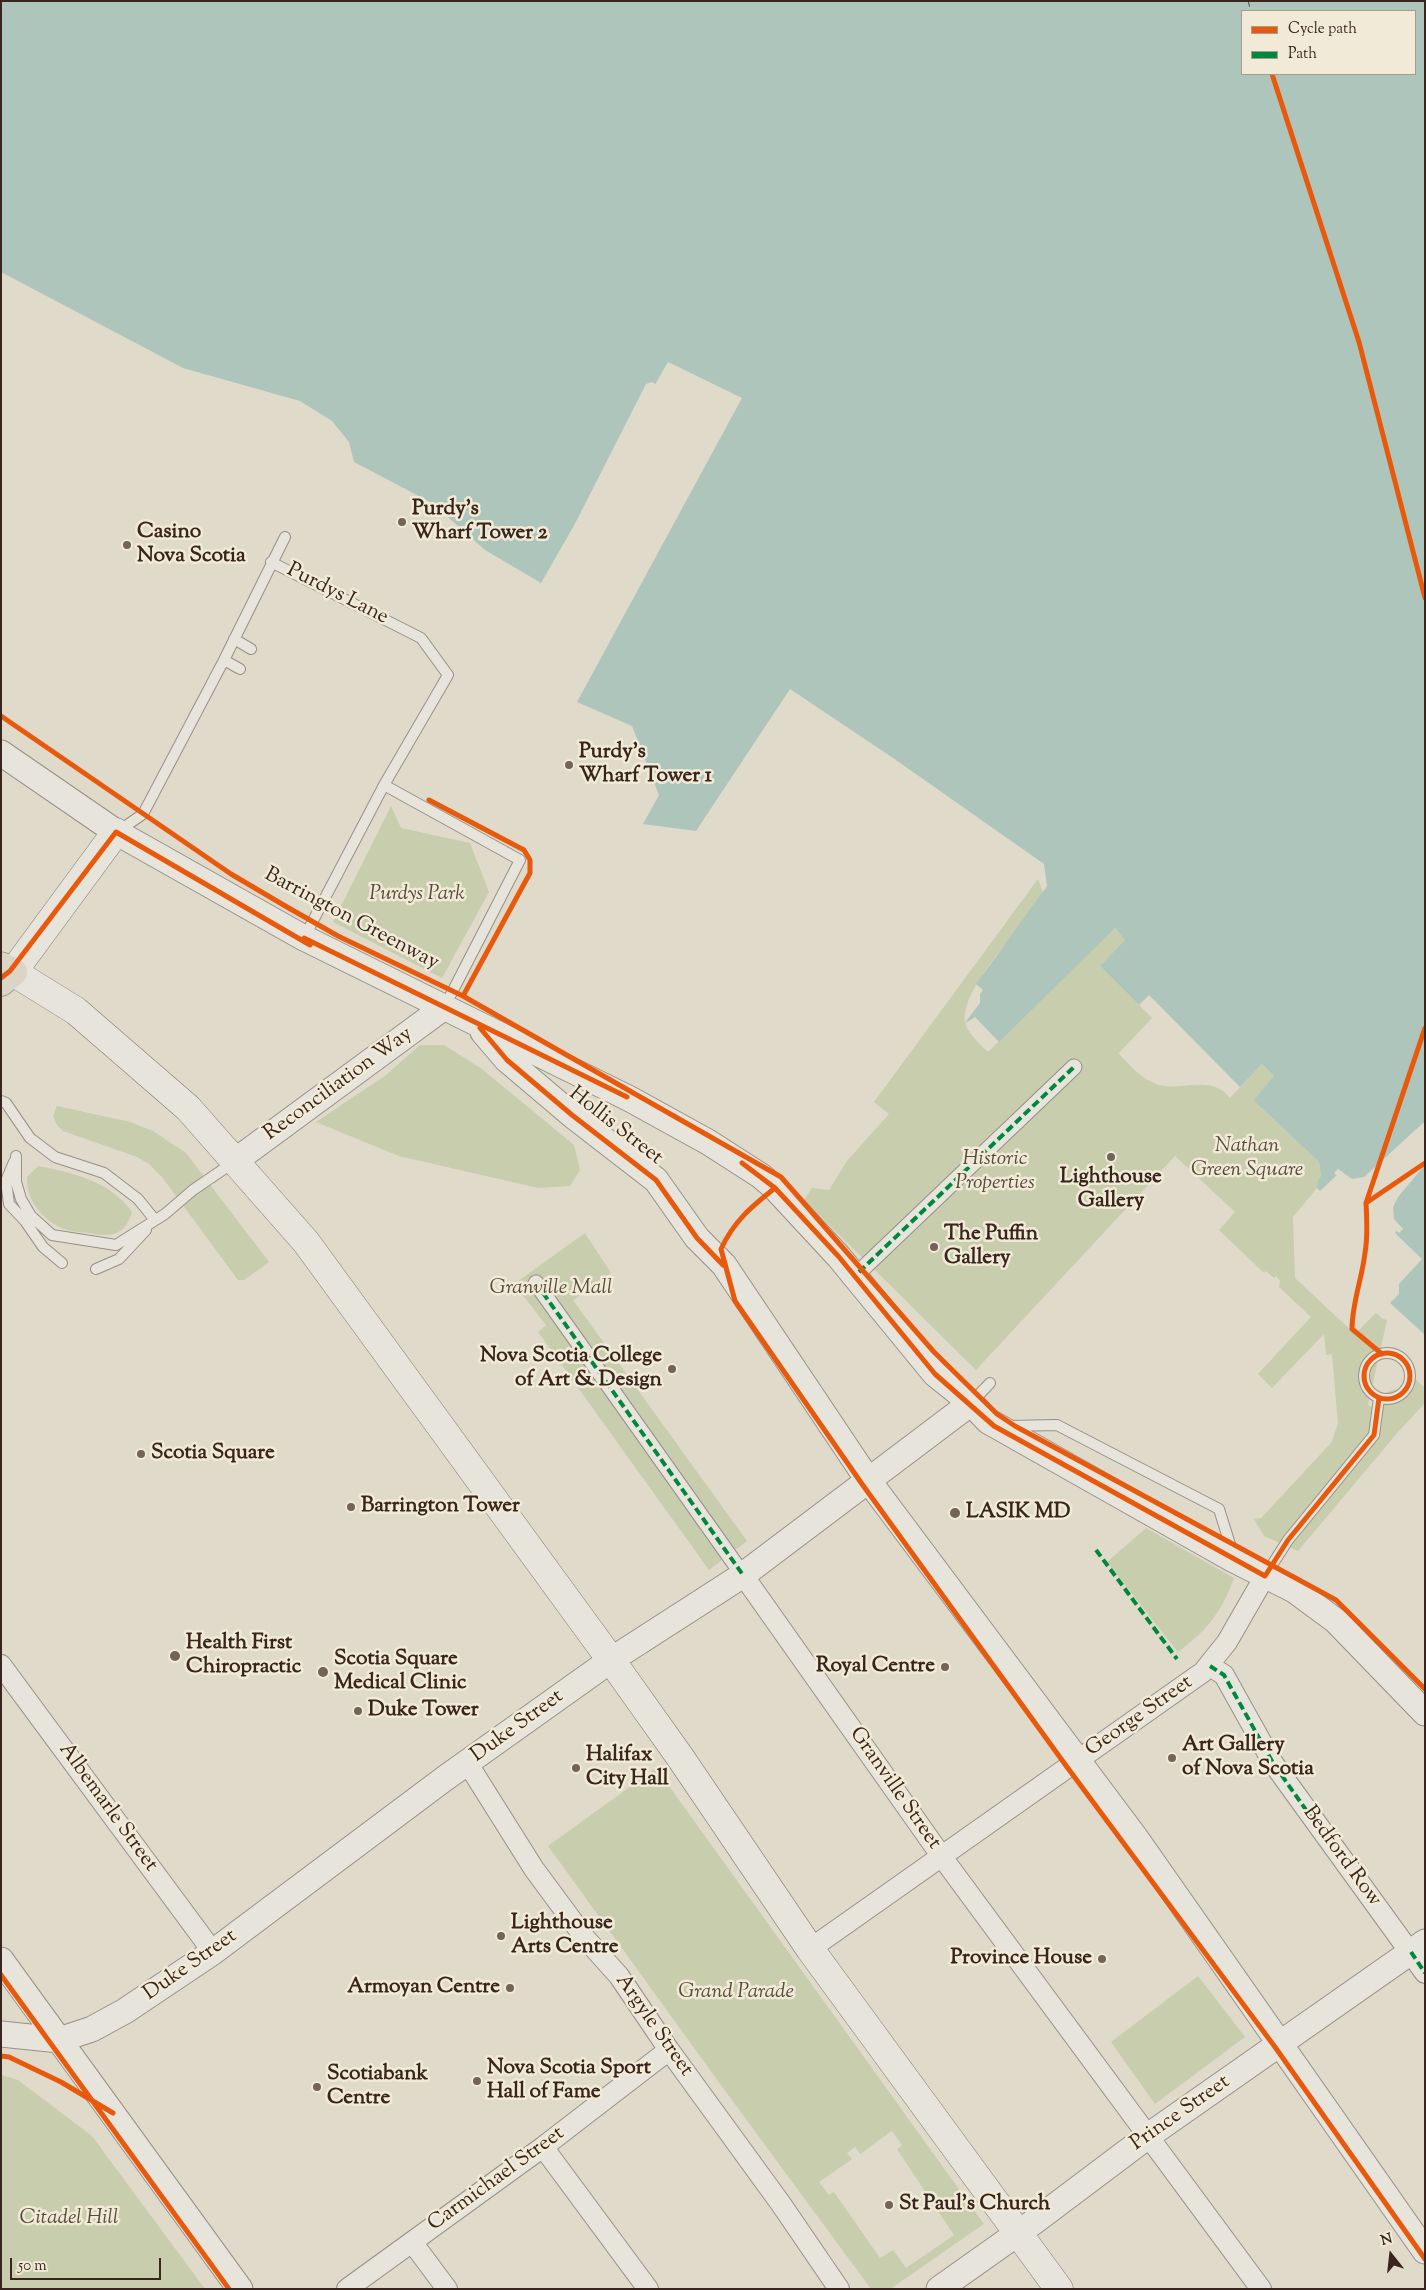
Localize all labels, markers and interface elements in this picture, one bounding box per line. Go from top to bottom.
legend [1241,10,1416,75]
text: Cycle path [1288,19,1357,40]
text: Path [1288,44,1317,65]
place label: Purdy's Wharf Tower 2 [412,497,547,547]
marker: Purdy's Wharf Tower 2 [396,516,408,528]
place label: Casino Nova Scotia [137,520,246,570]
marker: Casino Nova Scotia [121,539,133,551]
street label: Purdys Lane [282,559,392,631]
place label: Purdy's Wharf Tower 1 [579,740,712,790]
marker: Purdy's Wharf Tower 1 [563,759,575,771]
street label: Barrington Greenway [259,863,443,977]
park label: Purdys Park [369,882,465,908]
street label: Reconciliation Way [260,1023,418,1147]
street label: Hollis Street [563,1082,667,1172]
park label: Nathan Green Square [1191,1134,1303,1184]
park label: Historic Properties [955,1147,1035,1197]
marker: Lighthouse Gallery [1105,1151,1117,1163]
place label: Lighthouse Gallery [1060,1165,1162,1215]
place label: The Puffin Gallery [944,1222,1038,1272]
marker: The Puffin Gallery [928,1241,940,1253]
park label: Granville Mall [489,1276,613,1302]
place label: Nova Scotia College of Art & Design [480,1344,662,1394]
marker: Nova Scotia College of Art & Design [666,1363,678,1375]
place label: Scotia Square [151,1441,275,1467]
marker: Scotia Square [135,1448,147,1460]
place label: Barrington Tower [361,1494,520,1520]
place label: LASIK MD [966,1500,1070,1526]
marker: Barrington Tower [345,1501,357,1513]
marker: LASIK MD [948,1506,962,1520]
place label: Health First Chiropractic [186,1631,301,1681]
place label: Scotia Square Medical Clinic [334,1647,467,1697]
marker: Health First Chiropractic [168,1649,182,1663]
place label: Royal Centre [816,1654,935,1680]
marker: Royal Centre [939,1661,951,1673]
marker: Scotia Square Medical Clinic [316,1665,330,1679]
street label: George Street [1082,1671,1198,1763]
street label: Duke Street [467,1685,569,1769]
place label: Duke Tower [368,1698,479,1724]
marker: Duke Tower [352,1705,364,1717]
street label: Granville Street [843,1723,945,1855]
place label: Art Gallery of Nova Scotia [1182,1733,1314,1783]
street label: Albemarle Street [52,1739,162,1877]
place label: Halifax City Hall [586,1743,669,1793]
marker: Art Gallery of Nova Scotia [1166,1752,1178,1764]
marker: Halifax City Hall [570,1762,582,1774]
street label: Bedford Row [1296,1802,1386,1912]
place label: Lighthouse Arts Centre [511,1911,619,1961]
street label: Duke Street [139,1925,243,2007]
marker: Lighthouse Arts Centre [495,1930,507,1942]
place label: Province House [951,1946,1092,1972]
marker: Province House [1096,1953,1108,1965]
street label: Argyle Street [608,1970,698,2082]
place label: Armoyan Centre [347,1975,500,2001]
park label: Grand Parade [678,1980,794,2006]
marker: Armoyan Centre [504,1982,516,1994]
place label: Nova Scotia Sport Hall of Fame [487,2056,651,2106]
place label: Scotiabank Centre [327,2062,428,2112]
street label: Prince Street [1126,2071,1236,2157]
marker: Nova Scotia Sport Hall of Fame [471,2075,483,2087]
marker: Scotiabank Centre [311,2081,323,2093]
street label: Carmichael Street [424,2122,570,2238]
place label: St Paul's Church [899,2192,1050,2218]
marker: St Paul's Church [883,2199,895,2211]
park label: Citadel Hill [20,2206,118,2232]
text: N [1379,2229,1395,2252]
north arrow [1366,2230,1416,2280]
scale bar [12,2248,164,2280]
text: 50 m [18,2256,47,2277]

